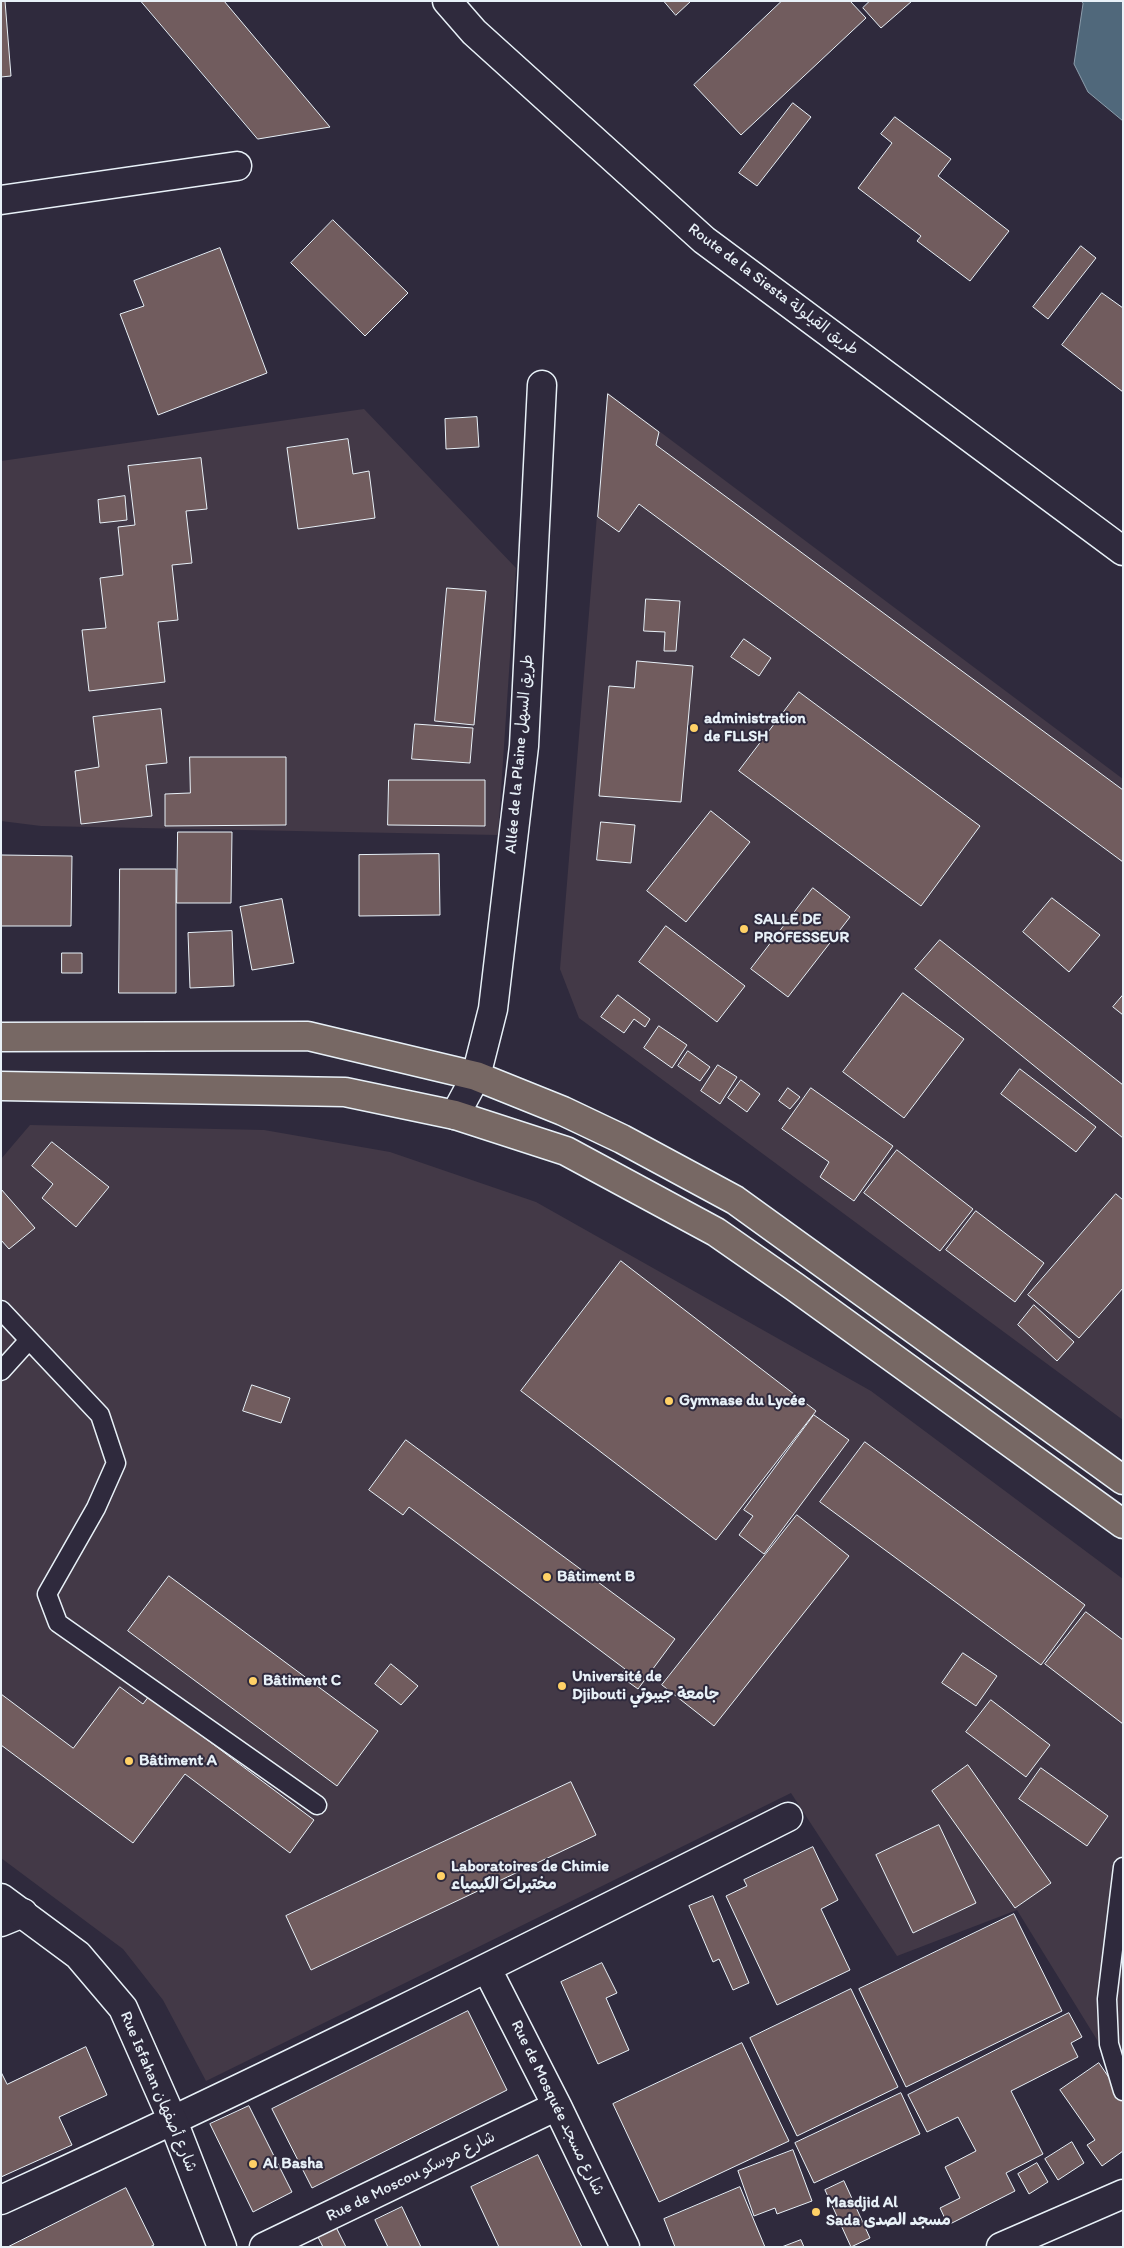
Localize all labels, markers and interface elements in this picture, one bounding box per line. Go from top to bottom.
street label: Route de la Siesta طريق القيلولة [684,220,862,360]
street label: Allée de la Plaine طريق السهل [502,654,538,854]
place label: administration de FLLSH [704,709,806,747]
marker: administration de FLLSH [688,722,700,734]
place label: SALLE DE PROFESSEUR [754,910,849,948]
marker: SALLE DE PROFESSEUR [738,923,750,935]
place label: Gymnase du Lycée [679,1391,805,1411]
marker: Gymnase du Lycée [663,1395,675,1407]
place label: Bâtiment B [557,1567,635,1587]
marker: Bâtiment B [541,1571,553,1583]
place label: Université de Djibouti جامعة جيبوتي [572,1667,719,1705]
place label: Bâtiment C [263,1671,341,1691]
marker: Bâtiment C [247,1675,259,1687]
marker: Université de Djibouti جامعة جيبوتي [556,1680,568,1692]
place label: Bâtiment A [139,1751,217,1771]
marker: Bâtiment A [123,1755,135,1767]
place label: Laboratoires de Chimie مختبرات الكيمياء [451,1857,609,1895]
marker: Laboratoires de Chimie مختبرات الكيمياء [435,1870,447,1882]
street label: Rue Isfahan شارع أصفهان [115,2009,201,2175]
street label: Rue de Mosquée شارع مسجد [506,2017,608,2199]
street label: Rue de Moscou شارع موسكو [323,2128,499,2226]
place label: Al Basha [263,2154,323,2174]
marker: Al Basha [247,2158,259,2170]
place label: Masdjid Al Sada مسجد الصدى [826,2193,951,2231]
marker: Masdjid Al Sada مسجد الصدى [810,2206,822,2218]

